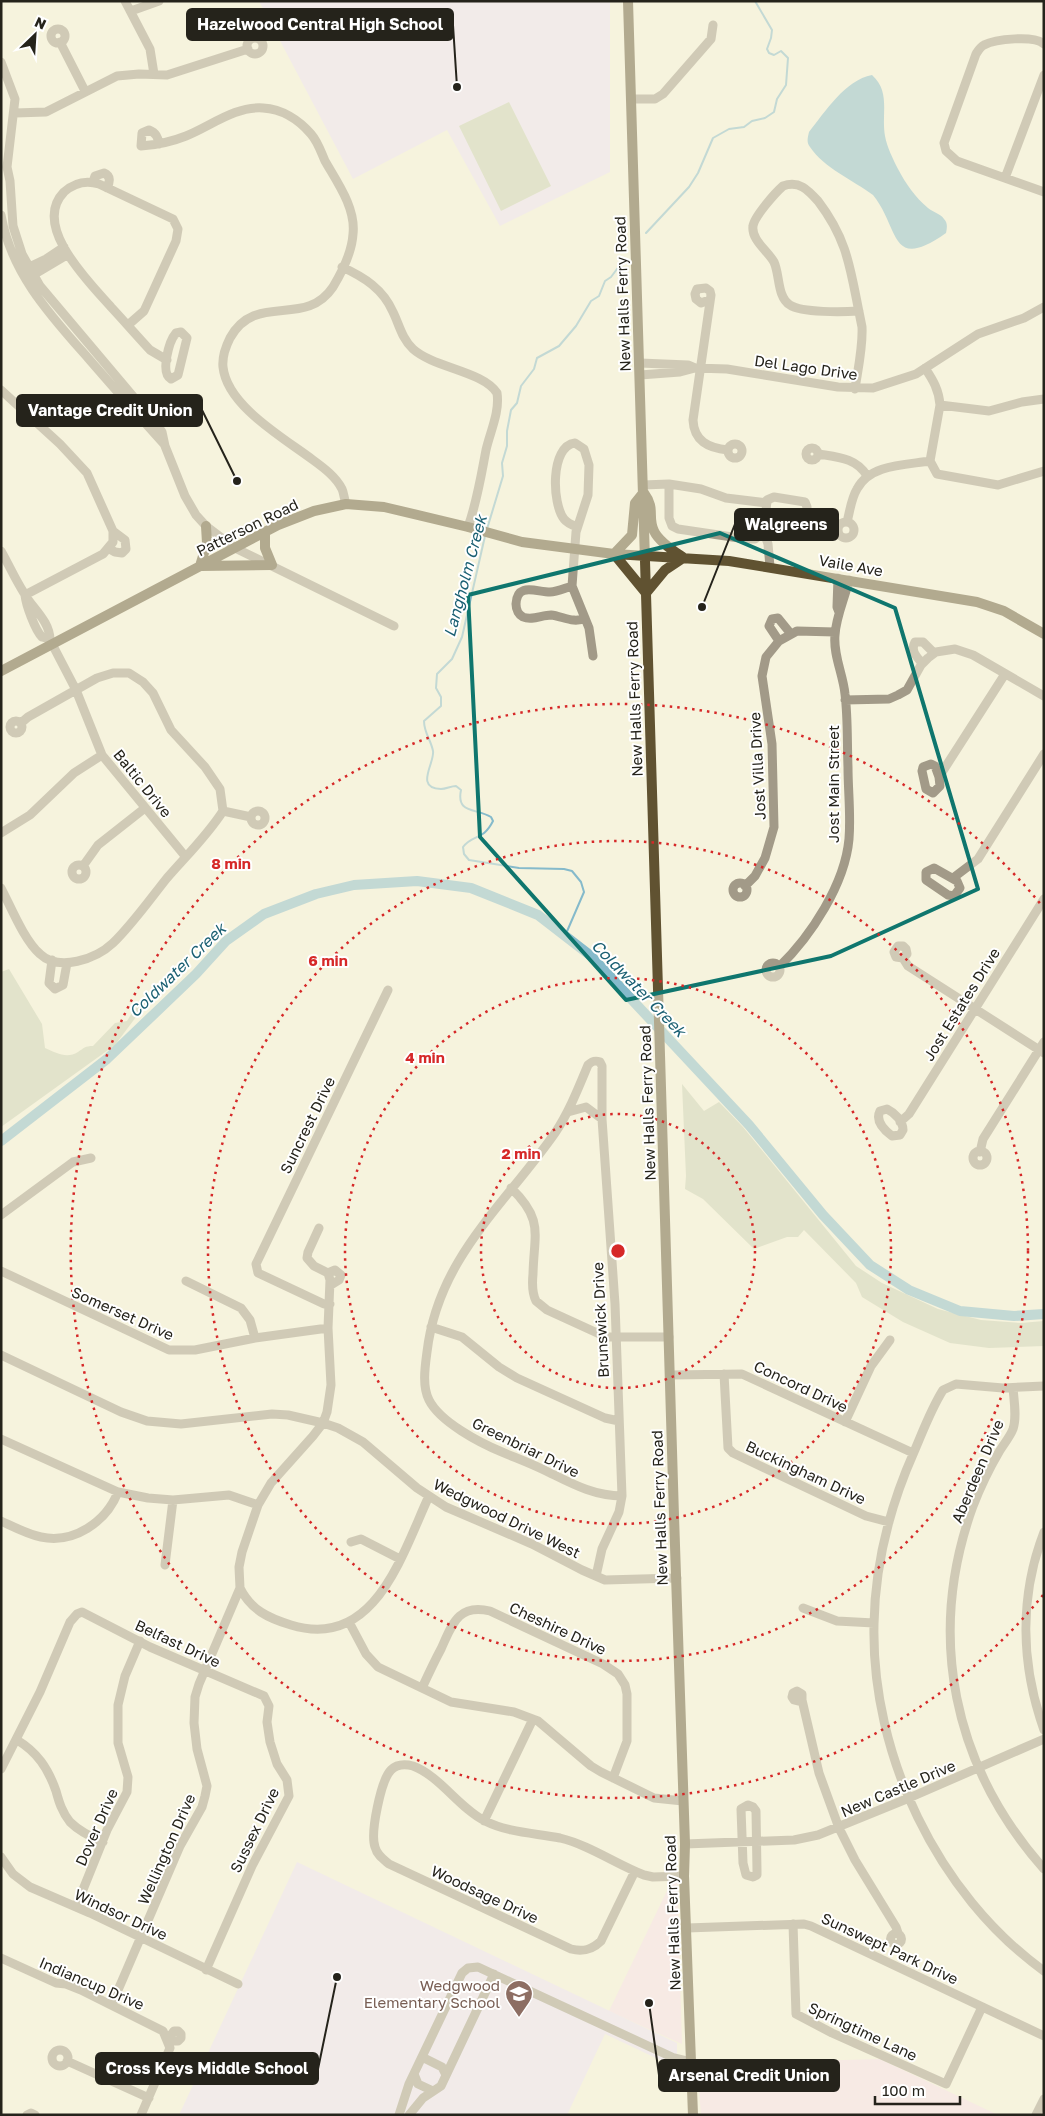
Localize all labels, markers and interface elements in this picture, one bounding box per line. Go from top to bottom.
callout: Hazelwood Central High School [187,9,453,40]
north arrow [10,10,60,60]
text: N [32,13,49,33]
text: Hazelwood Central High School [197,14,444,34]
street label: New Halls Ferry Road [610,216,634,372]
street label: Del Lago Drive [753,351,859,383]
callout: Vantage Credit Union [17,395,202,426]
text: Vantage Credit Union [28,400,192,420]
street label: Patterson Road [193,495,301,559]
callout: Walgreens [735,509,838,540]
water label: Langholm Creek [439,511,491,639]
text: Walgreens [744,514,828,534]
street label: Vaile Ave [818,551,885,580]
street label: New Halls Ferry Road [622,621,646,777]
street label: Jost Villa Drive [745,711,769,820]
street label: Jost Main Street [824,725,842,843]
street label: Baltic Drive [110,745,176,821]
text: 8 min [211,854,251,872]
water label: Coldwater Creek [124,917,231,1021]
water label: Coldwater Creek [588,935,692,1042]
street label: Jost Estates Drive [919,944,1003,1064]
text: 6 min [308,951,348,969]
street label: New Halls Ferry Road [635,1025,659,1181]
text: 4 min [405,1048,445,1066]
street label: Suncrest Drive [276,1073,338,1176]
text: 2 min [501,1144,541,1162]
centre of rings [609,1242,627,1260]
street label: Brunswick Drive [588,1261,612,1378]
street label: Somerset Drive [69,1282,177,1344]
street label: Concord Drive [751,1356,851,1416]
street label: Greenbriar Drive [469,1413,583,1481]
street label: Aberdeen Drive [947,1416,1007,1525]
street label: New Halls Ferry Road [647,1430,671,1586]
street label: Buckingham Drive [743,1436,869,1508]
street label: Wedgwood Drive West [431,1475,583,1561]
street label: Cheshire Drive [507,1598,609,1658]
street label: Belfast Drive [133,1615,224,1671]
street label: New Castle Drive [838,1756,958,1820]
street label: Sussex Drive [226,1784,282,1875]
street label: Dover Drive [71,1785,121,1868]
street label: Wellington Drive [133,1790,199,1907]
street label: New Halls Ferry Road [660,1835,684,1991]
street label: Woodsage Drive [428,1861,542,1927]
street label: Windsor Drive [72,1885,171,1944]
street label: Sunswept Park Drive [819,1908,962,1988]
street label: Indiancup Drive [37,1953,147,2013]
place label: Wedgwood Elementary School [364,1976,500,2011]
school or university icon: Wedgwood Elementary School [504,1979,534,2018]
street label: Springtime Lane [806,1998,921,2064]
callout: Cross Keys Middle School [96,2053,318,2084]
text: Cross Keys Middle School [106,2058,309,2078]
callout: Arsenal Credit Union [659,2060,839,2091]
text: Arsenal Credit Union [669,2065,829,2085]
scale bar [875,2074,960,2106]
text: 100 m [882,2081,925,2099]

